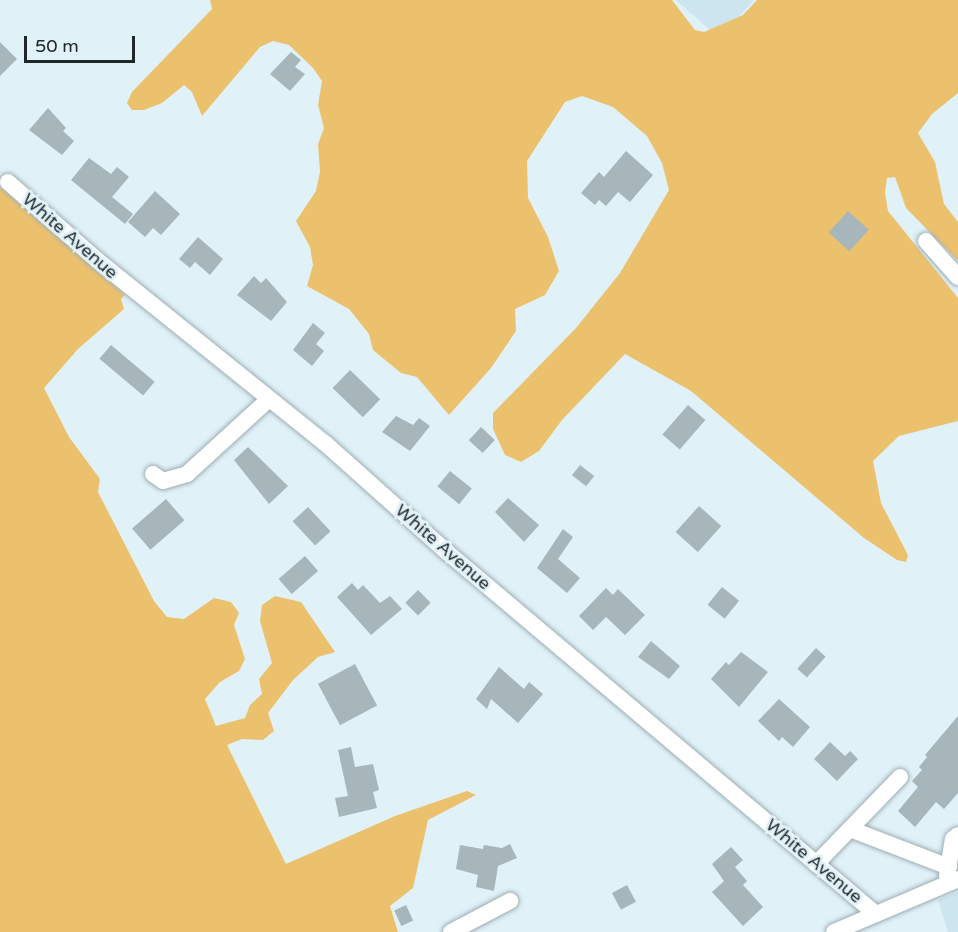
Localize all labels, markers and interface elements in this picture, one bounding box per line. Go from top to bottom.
scale bar [27,24,138,62]
text: 50 m [35,35,79,57]
street label: White Avenue [18,189,122,283]
street label: White Avenue [391,500,495,594]
street label: White Avenue [761,814,867,908]

